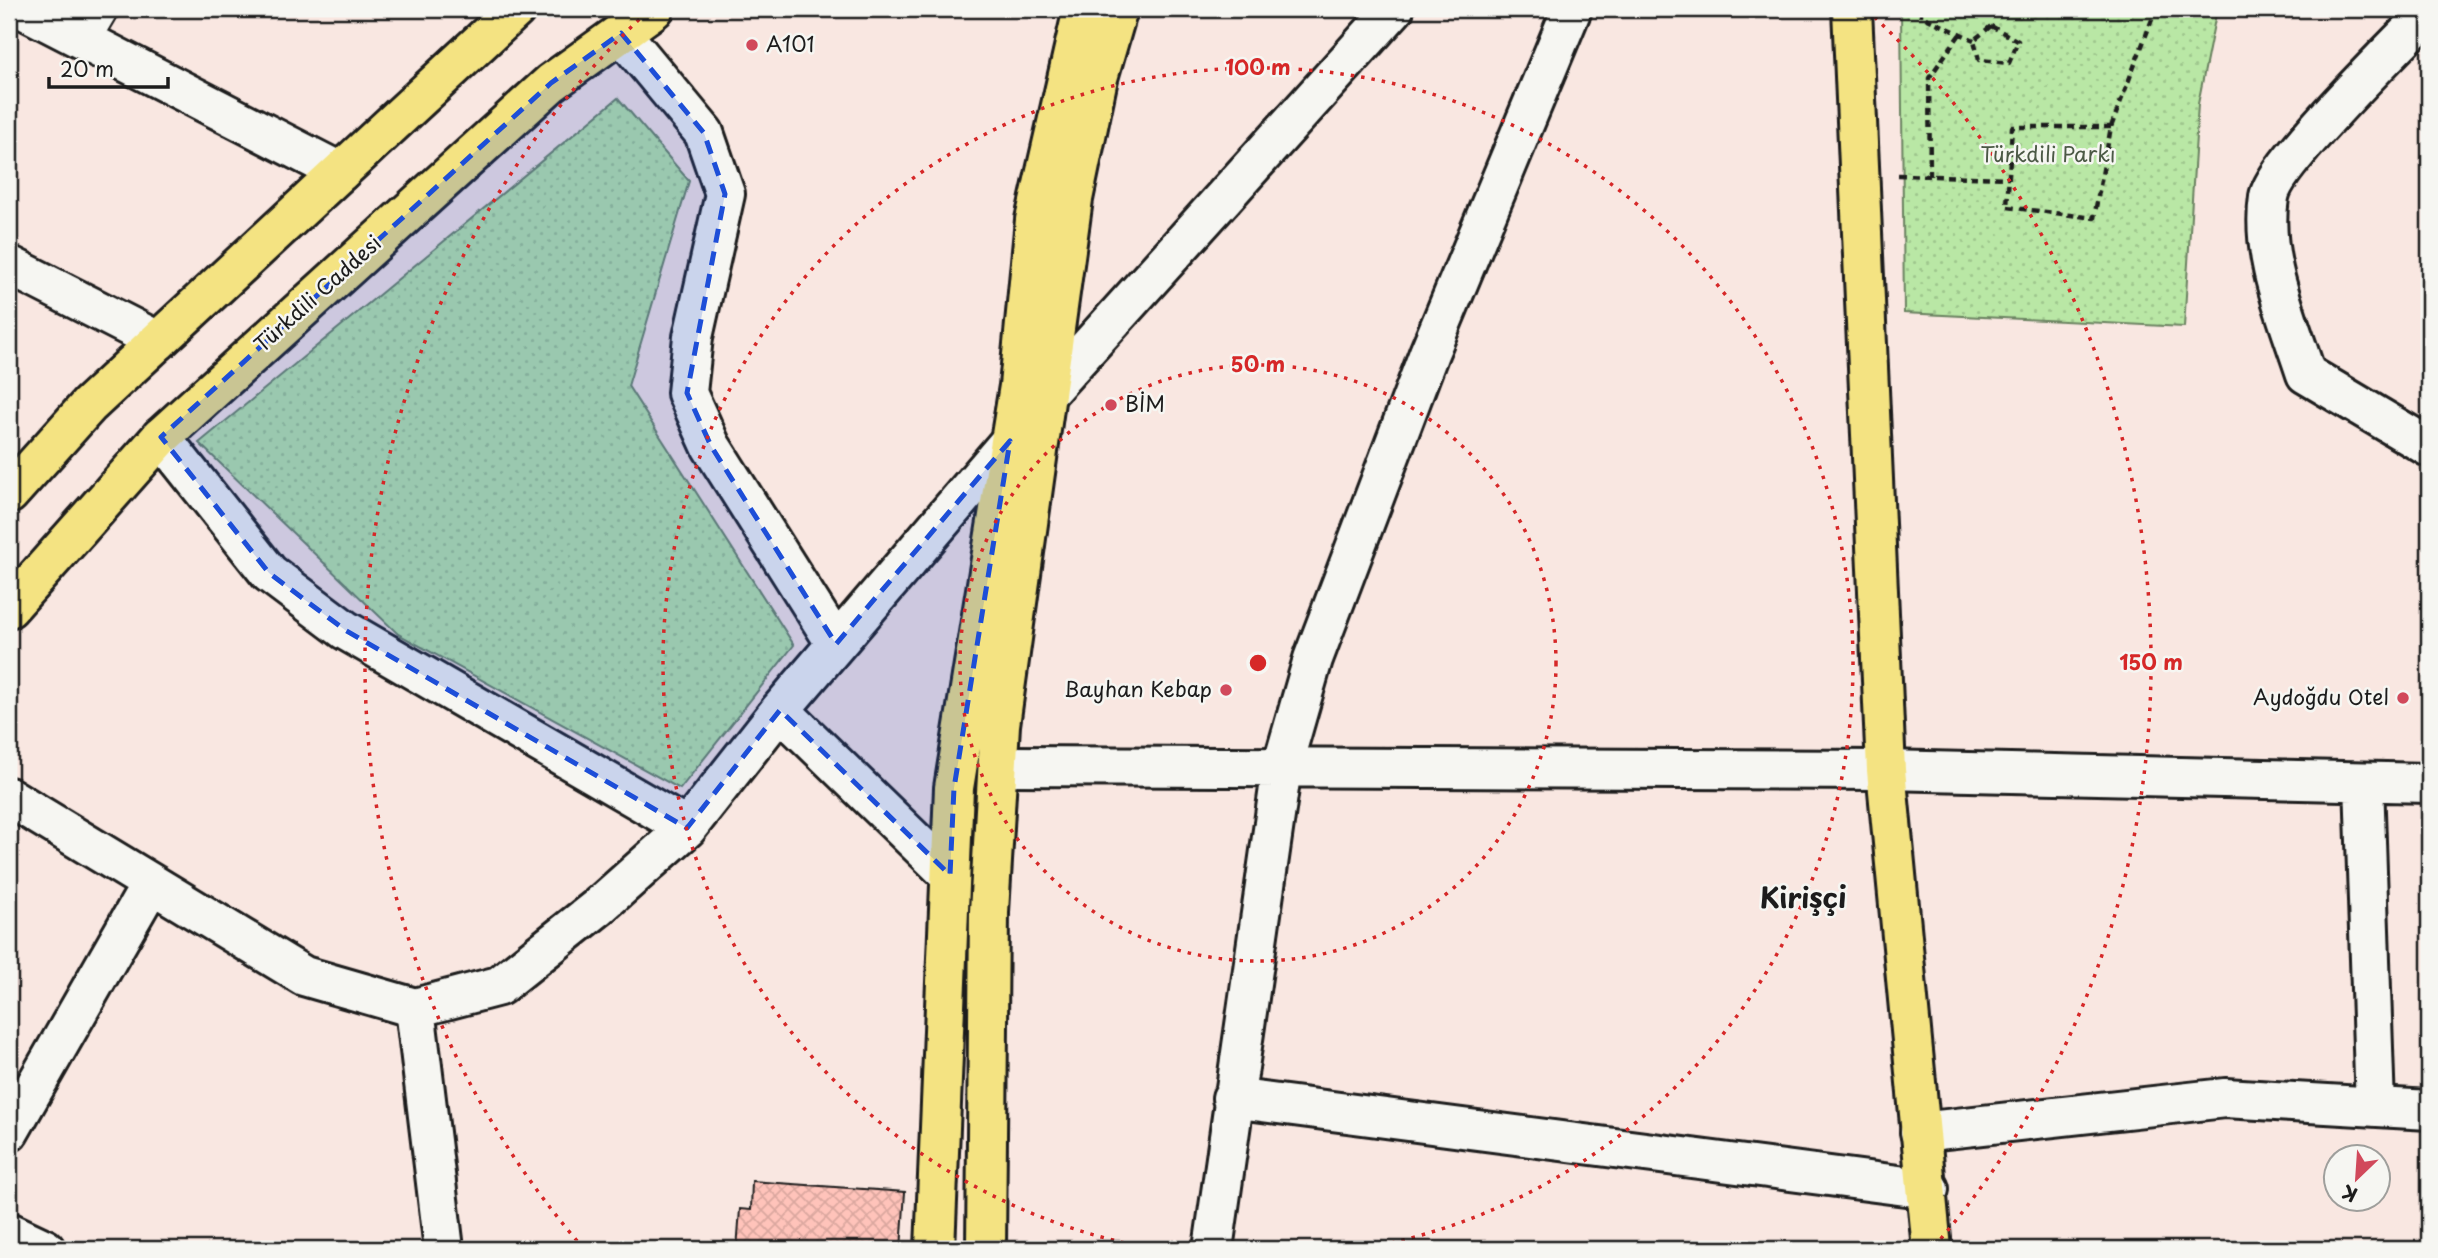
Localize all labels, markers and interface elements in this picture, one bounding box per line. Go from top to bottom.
place label: A101 [766,27,815,59]
marker: A101 [744,37,760,53]
scale bar [49,46,168,90]
text: 100 m [1225,50,1291,82]
text: 20 m [60,52,114,84]
park label: Türkdili Parkı [1980,137,2116,169]
street label: Türkdili Caddesi [246,226,388,359]
text: 50 m [1231,347,1285,379]
place label: BİM [1125,387,1165,419]
marker: BİM [1103,397,1119,413]
text: 150 m [2119,645,2183,677]
centre of rings [1246,651,1270,675]
place label: Bayhan Kebap [1064,672,1212,704]
place label: Aydoğdu Otel [2253,680,2389,712]
marker: Bayhan Kebap [1218,682,1234,698]
marker: Aydoğdu Otel [2395,690,2411,706]
district label: Kirişçi [1759,875,1847,918]
north arrow [2322,1142,2392,1212]
text: K [2337,1179,2362,1210]

